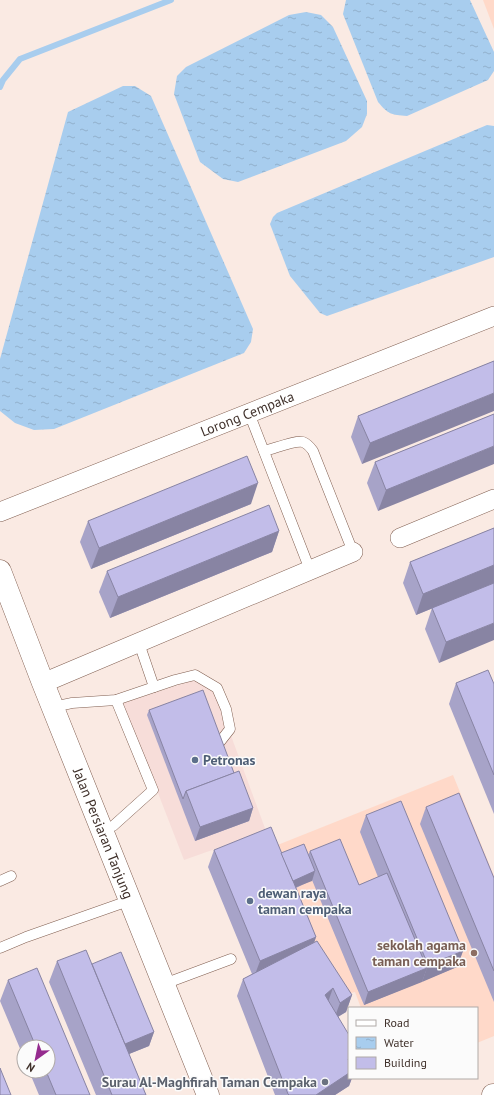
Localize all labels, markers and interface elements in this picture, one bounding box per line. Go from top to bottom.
street label: Lorong Cempaka [198,387,297,441]
place label: Petronas [203,751,256,769]
marker: Petronas [190,755,200,765]
street label: Jalan Persiaran Tanjung [69,764,138,902]
place label: dewan raya taman cempaka [258,884,352,918]
marker: dewan raya taman cempaka [245,896,255,906]
place label: sekolah agama taman cempaka [372,936,466,970]
marker: sekolah agama taman cempaka [469,948,479,958]
legend [348,1007,478,1079]
text: Road [384,1015,409,1030]
text: Water [384,1035,414,1050]
north arrow [16,1039,56,1079]
text: Building [384,1055,427,1070]
text: N [24,1060,37,1075]
place label: Surau Al-Maghfirah Taman Cempaka [102,1073,317,1091]
marker: Surau Al-Maghfirah Taman Cempaka [320,1077,330,1087]

